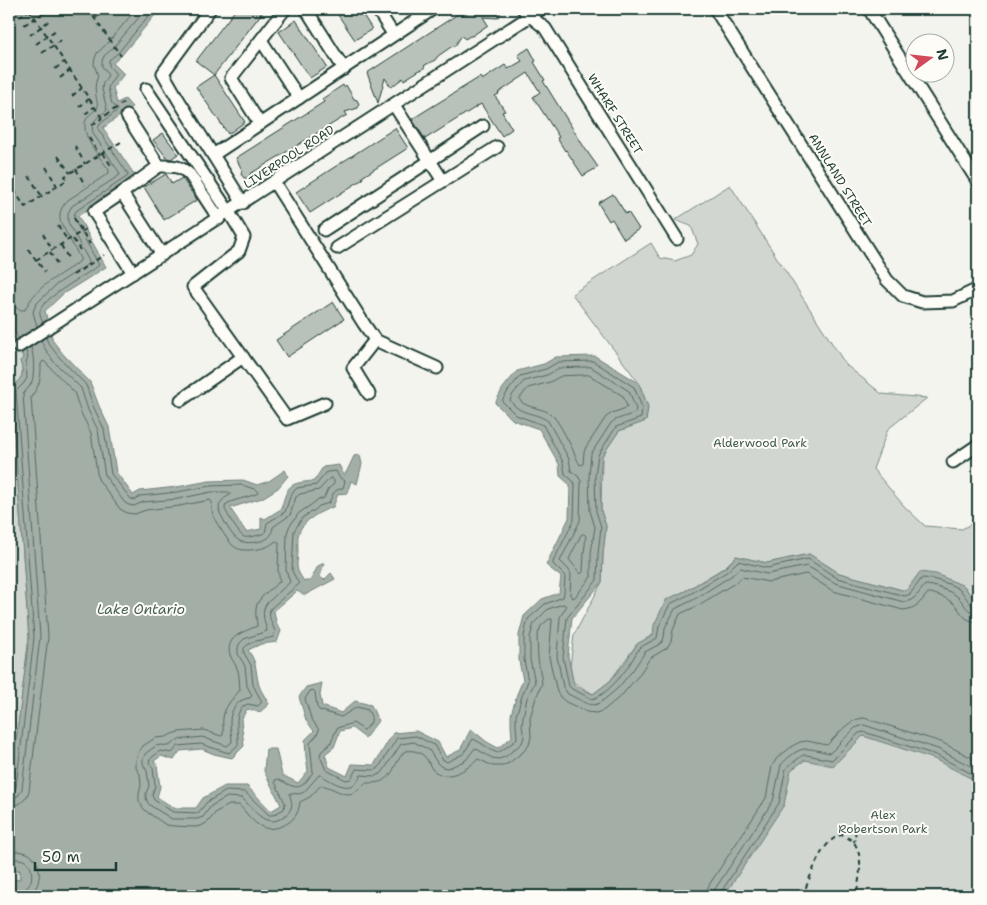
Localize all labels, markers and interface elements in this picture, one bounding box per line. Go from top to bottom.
north arrow [904,32,954,82]
text: N [932,47,953,62]
street label: WHARF STREET [584,71,646,158]
street label: LIVERPOOL ROAD [241,122,337,192]
street label: ANNLAND STREET [805,130,875,230]
park label: Alderwood Park [713,435,807,451]
water label: Lake Ontario [97,600,185,618]
park label: Alex Robertson Park [838,807,928,837]
scale bar [35,840,116,872]
text: 50 m [42,847,80,867]

